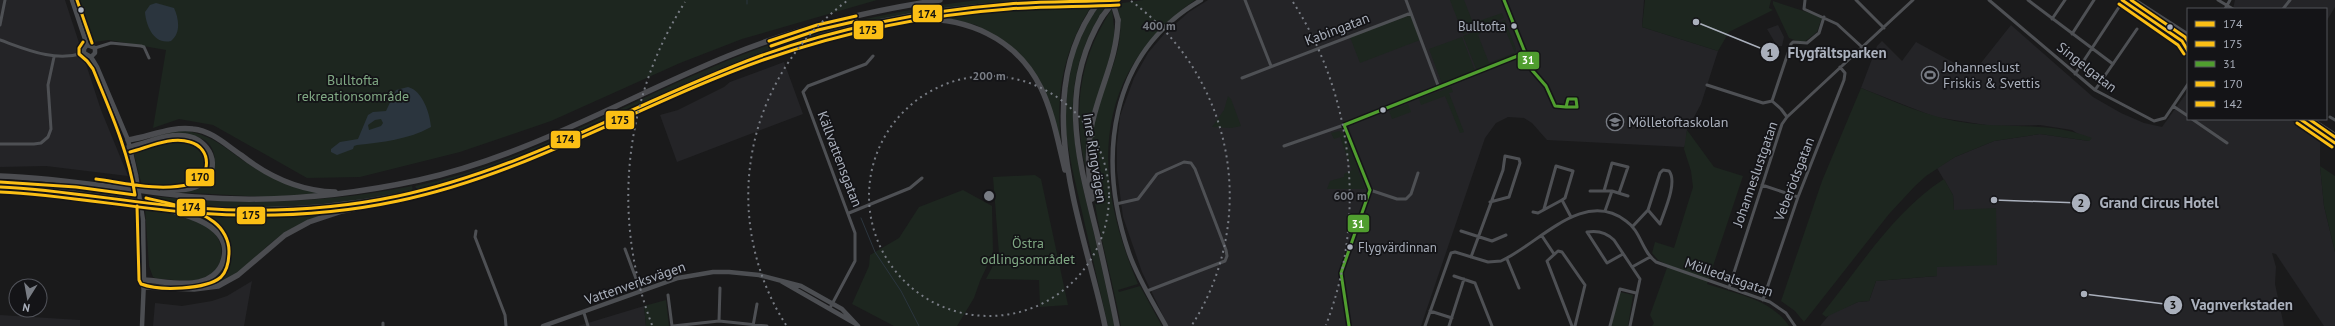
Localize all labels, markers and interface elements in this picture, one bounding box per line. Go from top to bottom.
line badge: 174 [912,4,943,23]
unlabelled marker [76,5,86,15]
text: 174 [918,7,937,21]
street label: Kabingatan [1302,8,1372,50]
legend [2187,8,2327,120]
text: 174 [2223,16,2243,31]
text: 400 m [1142,18,1176,33]
place label: Bulltofta [1458,18,1506,35]
line badge: 175 [853,20,884,40]
marker: Bulltofta [1509,21,1519,31]
unlabelled marker [2165,22,2175,32]
text: 175 [859,23,877,37]
text: 175 [2223,36,2243,51]
street label: Singelgatan [2053,38,2121,96]
callout: Flygfältsparken [1760,39,1895,66]
text: Flygfältsparken [1787,43,1887,62]
text: 1 [1767,45,1773,60]
line badge: 31 [1517,51,1540,70]
text: 31 [1522,53,1534,67]
text: 31 [2223,56,2236,71]
place label: Johanneslust Friskis & Svettis [1942,58,2040,92]
sports icon: Johanneslust Friskis & Svettis [1920,65,1940,85]
text: 200 m [972,68,1006,83]
park label: Bulltofta rekreationsområde [297,71,409,105]
text: 170 [2223,76,2243,91]
text: 142 [2223,96,2243,111]
unlabelled marker [1378,105,1388,115]
street label: Källvattensgatan [813,109,867,209]
line badge: 175 [605,110,635,130]
street label: Inre Ringvägen [1079,112,1111,204]
school or university icon: Mölletoftaskolan [1605,112,1625,132]
text: 175 [611,113,629,127]
place label: Mölletoftaskolan [1628,113,1728,131]
street label: Johanneslustgatan [1728,119,1781,230]
line badge: 174 [550,130,581,149]
text: 174 [556,132,575,146]
street label: Veberödsgatan [1769,134,1818,224]
line badge: 170 [185,168,215,187]
text: 170 [191,170,209,184]
text: 600 m [1333,188,1367,203]
centre of rings [982,189,996,203]
callout: Grand Circus Hotel [2071,190,2226,217]
text: Grand Circus Hotel [2099,193,2219,212]
text: 2 [2078,195,2084,210]
line badge: 174 [176,198,206,217]
text: 174 [182,200,201,214]
line badge: 175 [236,206,266,225]
text: 175 [242,208,260,222]
line badge: 31 [1347,214,1370,233]
text: 31 [1352,217,1364,231]
park label: Östra odlingsområdet [981,234,1075,268]
place label: Flygvärdinnan [1358,239,1437,256]
marker: Flygvärdinnan [1345,242,1355,252]
street label: Mölledalsgatan [1683,253,1775,301]
street label: Vattenverksvägen [581,257,688,309]
north arrow [8,278,48,318]
callout: Vagnverkstaden [2163,291,2301,318]
text: Vagnverkstaden [2190,295,2293,314]
text: 3 [2170,297,2176,312]
text: N [21,300,31,315]

